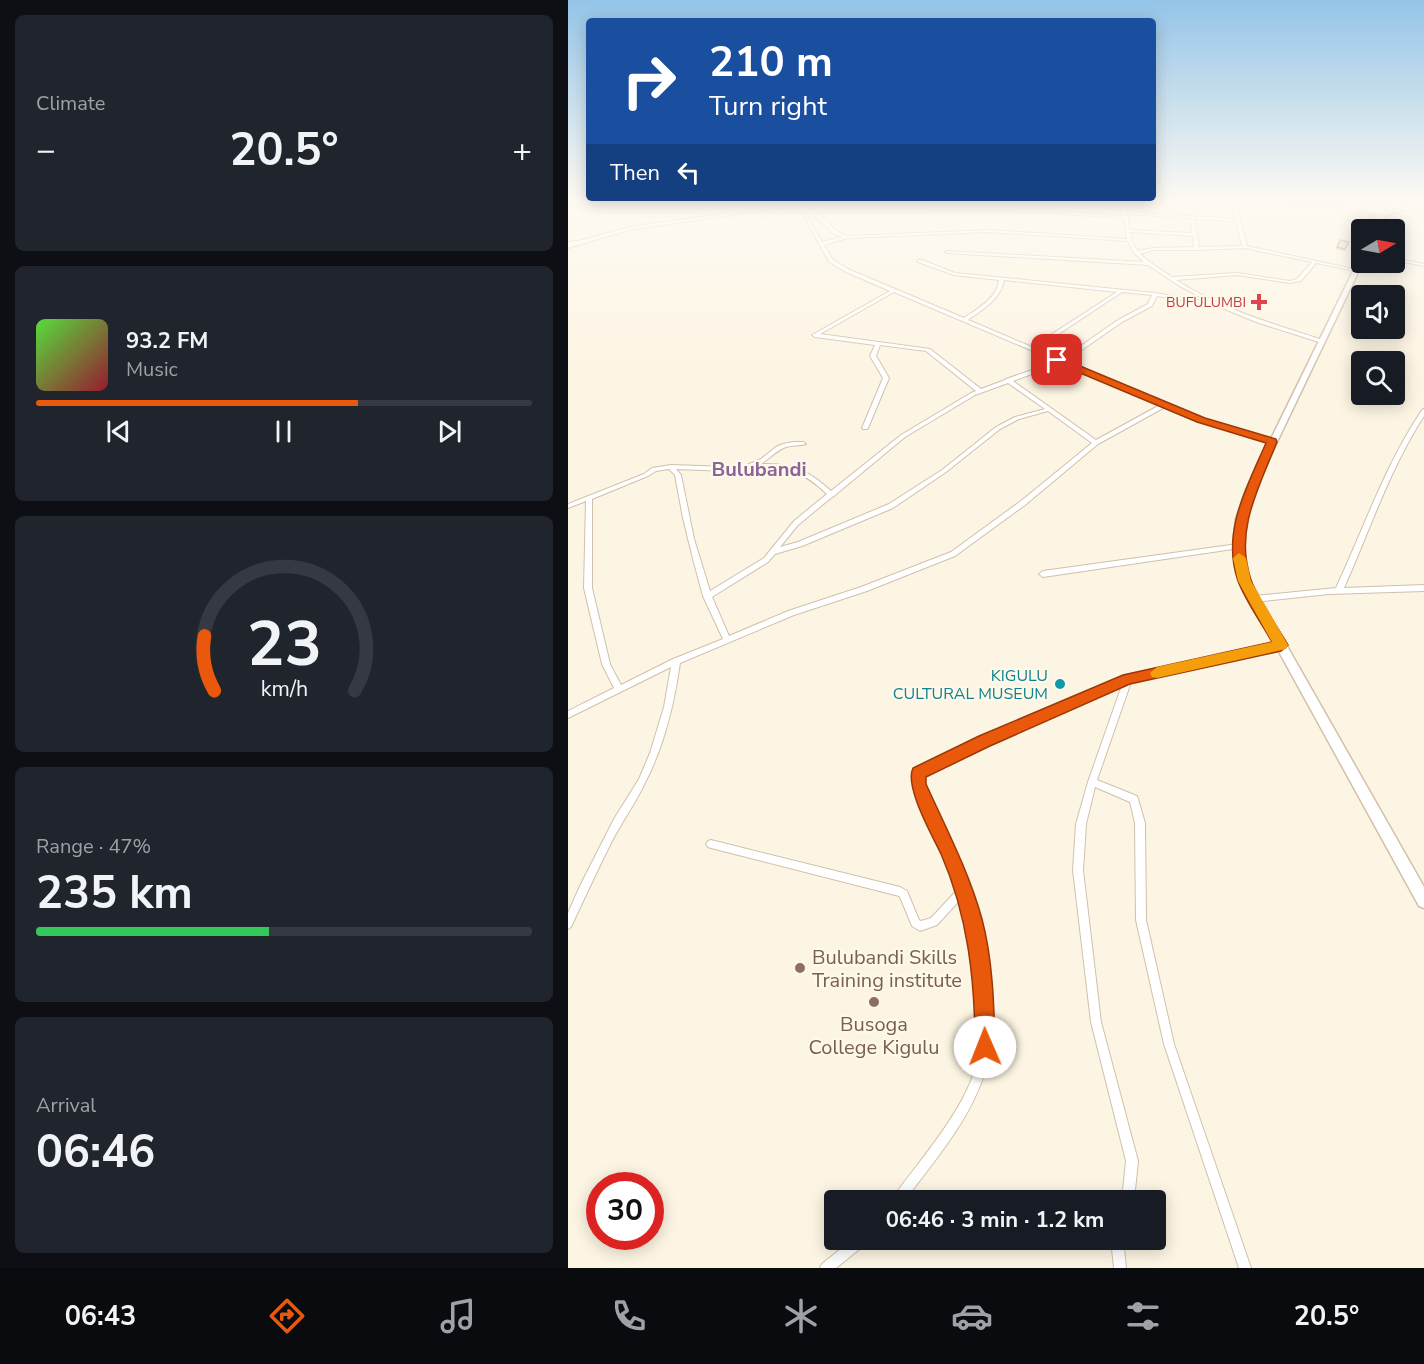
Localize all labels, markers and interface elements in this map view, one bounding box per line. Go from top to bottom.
text: 210 m [709,34,833,91]
icon: right [610,42,688,120]
text: Turn right [709,88,827,125]
text: Climate [36,90,105,117]
text: 20.5° [229,120,339,181]
text: − [36,128,56,173]
text: + [512,128,532,173]
icon: left [672,156,705,189]
text: Then [610,158,660,188]
north arrow [1351,219,1405,273]
map controls [1351,219,1405,405]
button: sound [1351,285,1405,339]
place label: BUFULUMBI [1166,293,1246,312]
marker: BUFULUMBI [1250,293,1268,311]
text: 93.2 FM [126,326,208,356]
pin [1031,334,1082,385]
icon: arrive [1040,343,1073,376]
button: search [1351,351,1405,405]
text: Music [126,356,178,383]
icon: previous [102,415,135,448]
icon: pause [267,415,300,448]
icon: next [433,415,466,448]
district label: Bulubandi [711,456,807,483]
text: 23 [247,602,321,687]
place label: KIGULU CULTURAL MUSEUM [893,665,1048,705]
text: km/h [260,674,308,704]
marker: KIGULU CULTURAL MUSEUM [1053,677,1067,691]
text: Range · 47% [36,833,151,860]
text: 235 km [36,863,193,924]
place label: Bulubandi Skills Training institute [812,944,962,994]
marker: Bulubandi Skills Training institute [793,961,807,975]
marker: Busoga College Kigulu [867,995,881,1009]
place label: Busoga College Kigulu [809,1011,939,1061]
position arrow [953,1015,1017,1079]
text: Arrival [36,1092,96,1119]
text: 06:46 [36,1122,155,1183]
speed limit sign: 30 [586,1172,664,1250]
text: 06:46 · 3 min · 1.2 km [886,1205,1104,1235]
icon: directions [266,1295,308,1337]
icon: music [437,1295,479,1337]
icon: phone [608,1295,650,1337]
icon: climate [780,1295,822,1337]
icon: car [951,1295,993,1337]
icon: filters [1122,1295,1164,1337]
text: 06:43 [65,1298,136,1335]
text: 20.5° [1294,1298,1359,1335]

